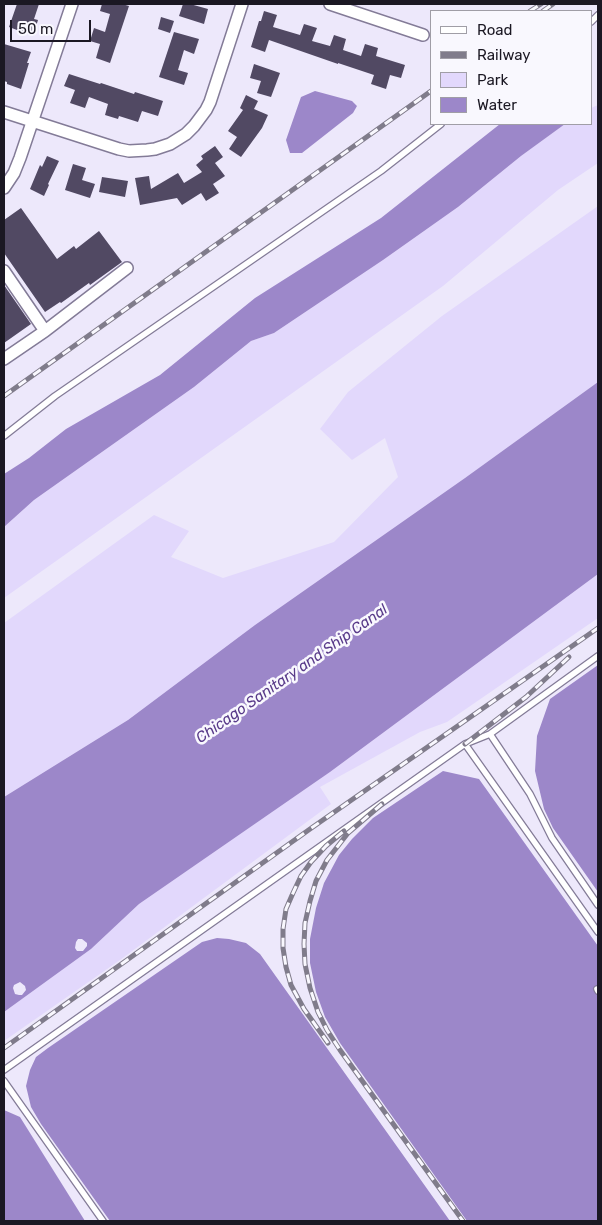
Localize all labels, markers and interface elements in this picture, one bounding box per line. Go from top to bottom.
scale bar [12,10,94,42]
legend [430,10,592,125]
text: 50 m [18,20,53,38]
text: Road [477,21,513,39]
text: Railway [477,46,531,64]
text: Park [477,71,508,89]
text: Water [477,96,517,114]
water label: Chicago Sanitary and Ship Canal [193,601,391,747]

